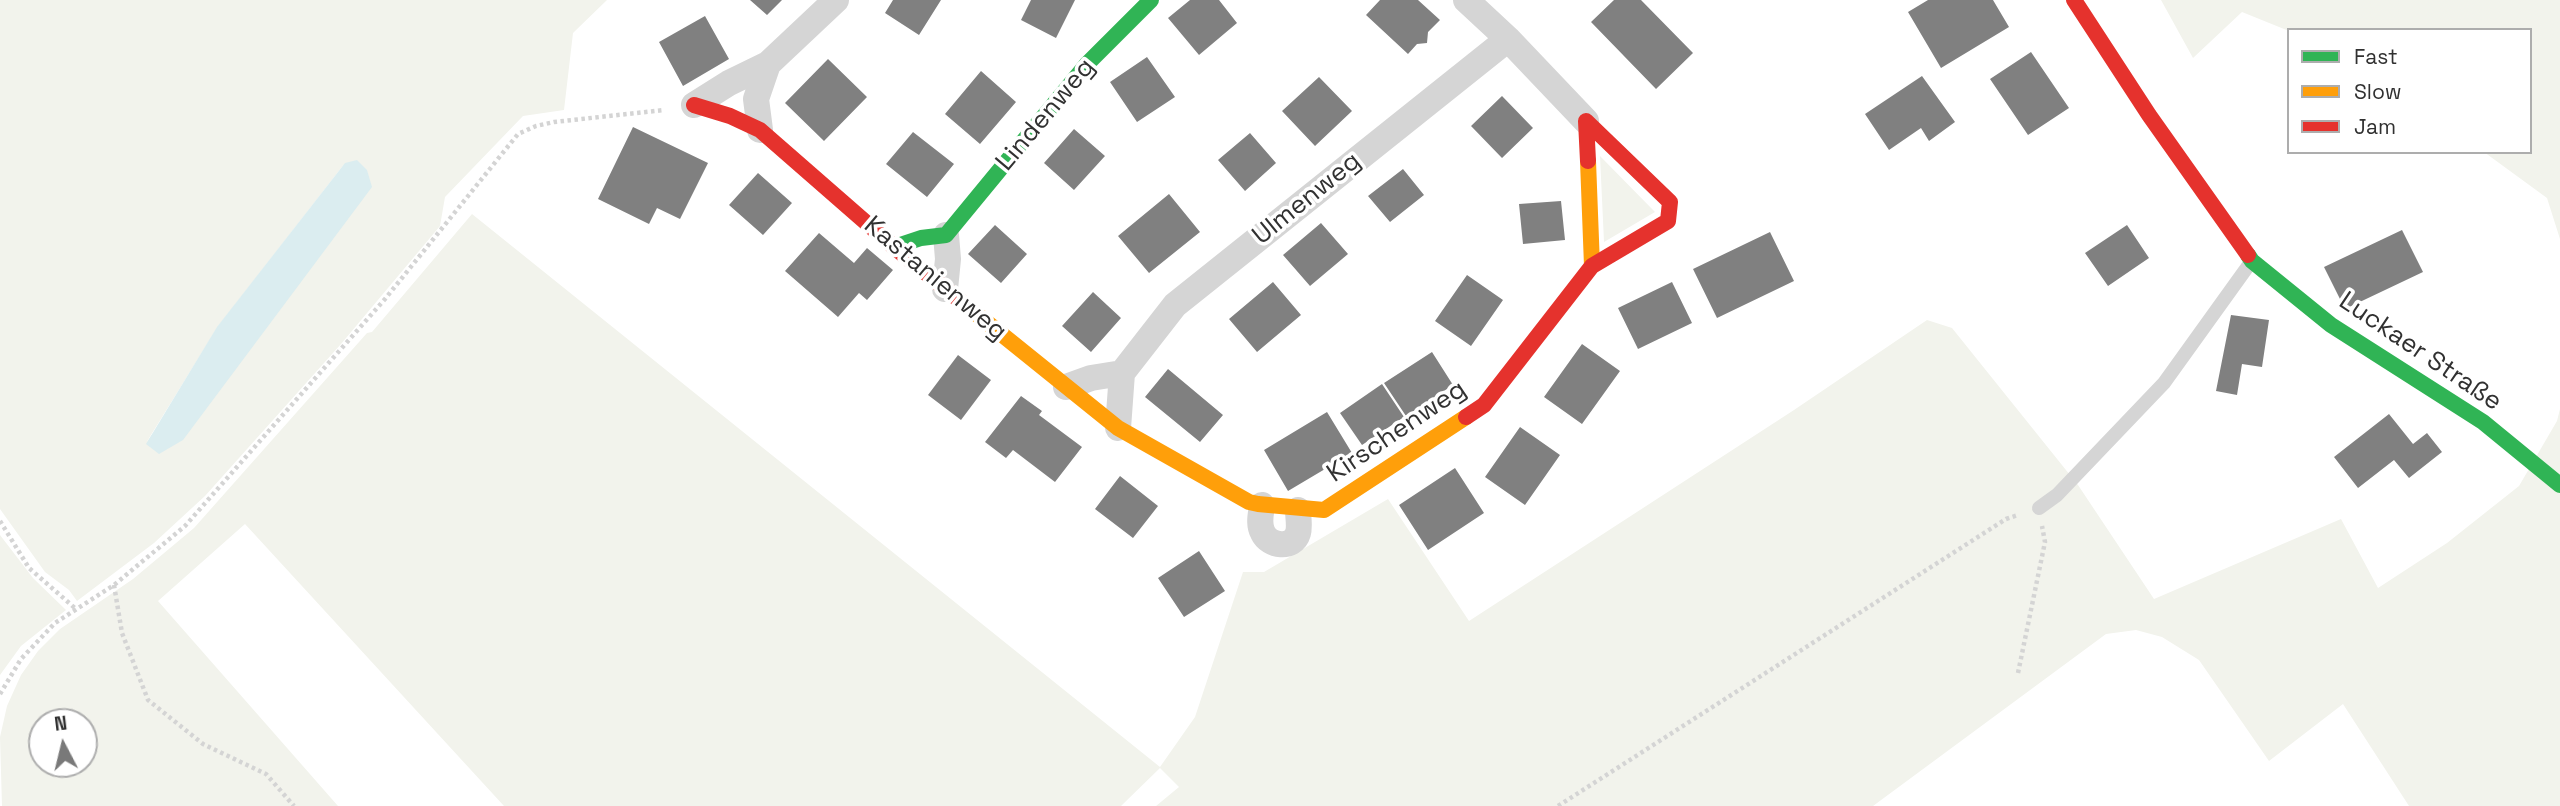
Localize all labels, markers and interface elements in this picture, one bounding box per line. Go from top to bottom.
legend [2287,28,2532,154]
text: Fast [2354,43,2398,70]
street label: Lindenweg [990,52,1102,178]
text: Slow [2354,78,2402,105]
text: Jam [2354,113,2396,140]
street label: Ulmenweg [1247,146,1367,252]
street label: Kastanienweg [857,210,1013,348]
street label: Luckaer Straße [2333,286,2507,418]
street label: Kirschenweg [1322,374,1472,490]
north arrow [28,708,98,778]
text: N [53,710,68,737]

